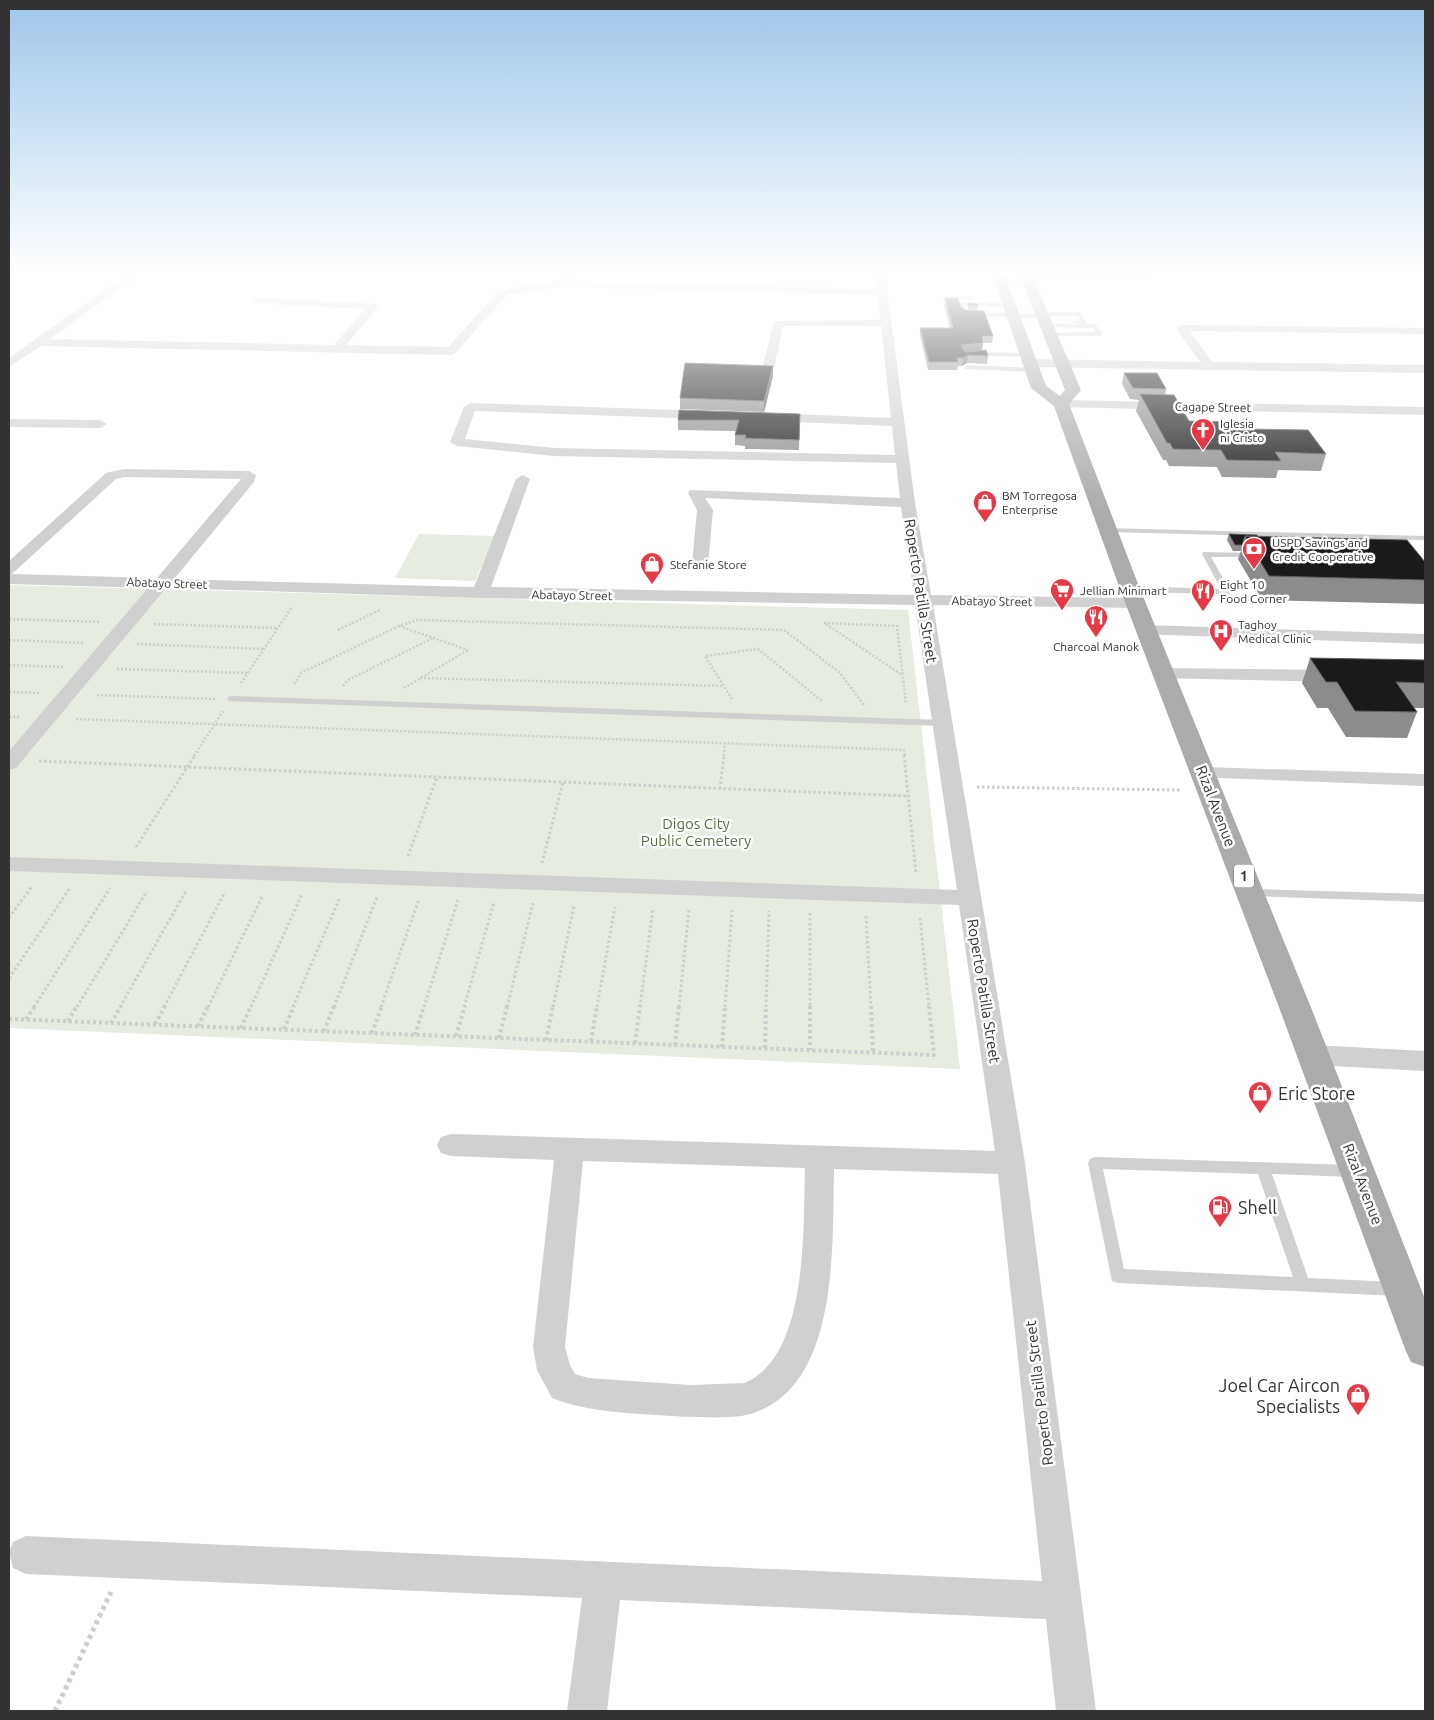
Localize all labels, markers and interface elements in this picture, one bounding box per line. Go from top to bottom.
street label: Cagape Street [1175,400,1252,414]
church icon: Iglesia ni Cristo [1190,417,1216,451]
place label: Iglesia ni Cristo [1220,417,1264,444]
shop icon: BM Torregosa Enterprise [972,489,998,523]
place label: BM Torregosa Enterprise [1002,489,1077,516]
street label: Roperto Patilla Street [901,518,941,664]
bank icon: USPD Savings and Credit Cooperative [1241,536,1267,570]
place label: USPD Savings and Credit Cooperative [1272,536,1374,563]
shop icon: Stefanie Store [639,551,665,585]
place label: Stefanie Store [670,558,747,571]
street label: Abatayo Street [126,575,208,591]
supermarket icon: Jellian Minimart [1049,577,1075,611]
restaurant icon: Eight 10 Food Corner [1190,578,1216,612]
place label: Eight 10 Food Corner [1220,578,1287,605]
place label: Jellian Minimart [1080,584,1167,597]
street label: Abatayo Street [531,588,613,602]
street label: Abatayo Street [951,594,1033,608]
restaurant icon: Charcoal Manok [1083,604,1109,638]
hospital icon: Taghoy Medical Clinic [1208,618,1234,652]
place label: Taghoy Medical Clinic [1238,618,1312,645]
place label: Charcoal Manok [1053,640,1139,653]
street label: Rizal Avenue [1193,763,1239,849]
park label: Digos City Public Cemetery [641,815,751,849]
road number: 1 [1234,864,1254,888]
street label: Roperto Patilla Street [964,918,1004,1064]
shop icon: Eric Store [1247,1080,1273,1114]
place label: Eric Store [1278,1083,1356,1103]
street label: Rizal Avenue [1340,1141,1386,1227]
fuel station icon: Shell [1207,1194,1233,1228]
place label: Shell [1238,1197,1277,1217]
street label: Roperto Patilla Street [1022,1319,1056,1466]
place label: Joel Car Aircon Specialists [1219,1375,1340,1416]
shop icon: Joel Car Aircon Specialists [1345,1382,1371,1416]

